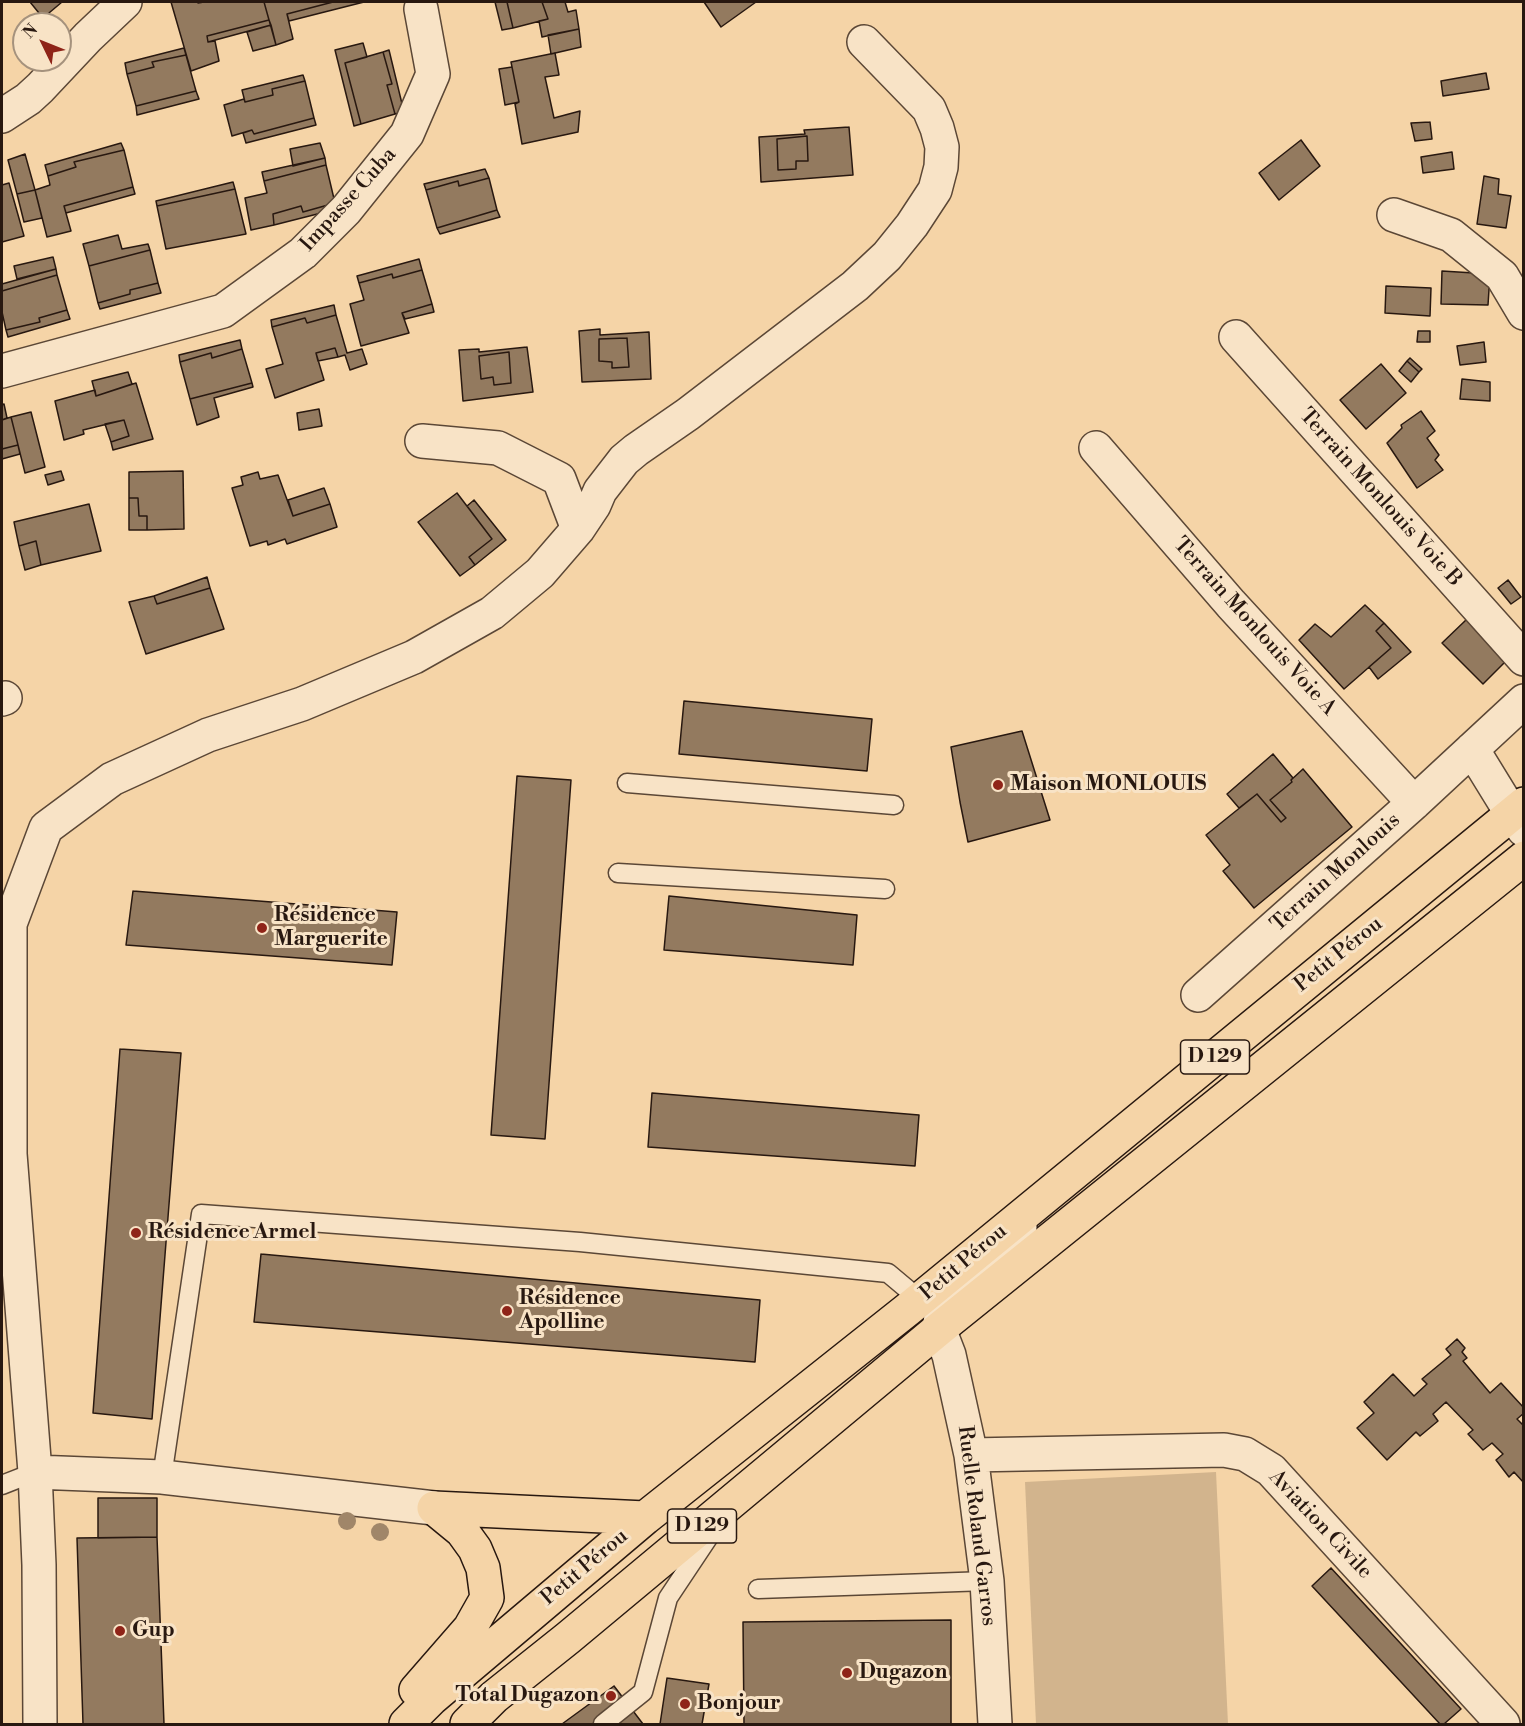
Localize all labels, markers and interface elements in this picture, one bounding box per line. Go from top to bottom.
north arrow [12,12,72,72]
text: N [19,20,42,43]
street label: Impasse Cuba [296,143,402,257]
street label: Terrain Monlouis Voie B [1293,404,1467,592]
street label: Terrain Monlouis Voie A [1167,533,1341,721]
place label: Maison MONLOUIS [1010,772,1206,798]
marker: Maison MONLOUIS [991,778,1005,792]
street label: Terrain Monlouis [1266,808,1406,938]
place label: Résidence Marguerite [274,903,388,953]
street label: Petit Pérou [1290,912,1388,998]
marker: Résidence Marguerite [255,921,269,935]
road number: D 129 [1180,1040,1250,1074]
street label: Petit Pérou [915,1219,1013,1307]
place label: Résidence Armel [148,1220,316,1246]
marker: Résidence Armel [129,1226,143,1240]
place label: Résidence Apolline [519,1286,621,1336]
marker: Résidence Apolline [500,1304,514,1318]
street label: Ruelle Roland Garros [951,1424,1001,1628]
street label: Aviation Civile [1263,1465,1377,1585]
road number: D 129 [668,1509,736,1543]
street label: Petit Pérou [536,1524,634,1612]
place label: Gup [132,1618,175,1644]
marker: Gup [113,1624,127,1638]
place label: Dugazon [859,1660,947,1686]
marker: Dugazon [840,1666,854,1680]
place label: Total Dugazon [456,1683,599,1709]
marker: Total Dugazon [604,1689,618,1703]
place label: Bonjour [697,1691,781,1717]
marker: Bonjour [678,1697,692,1711]

